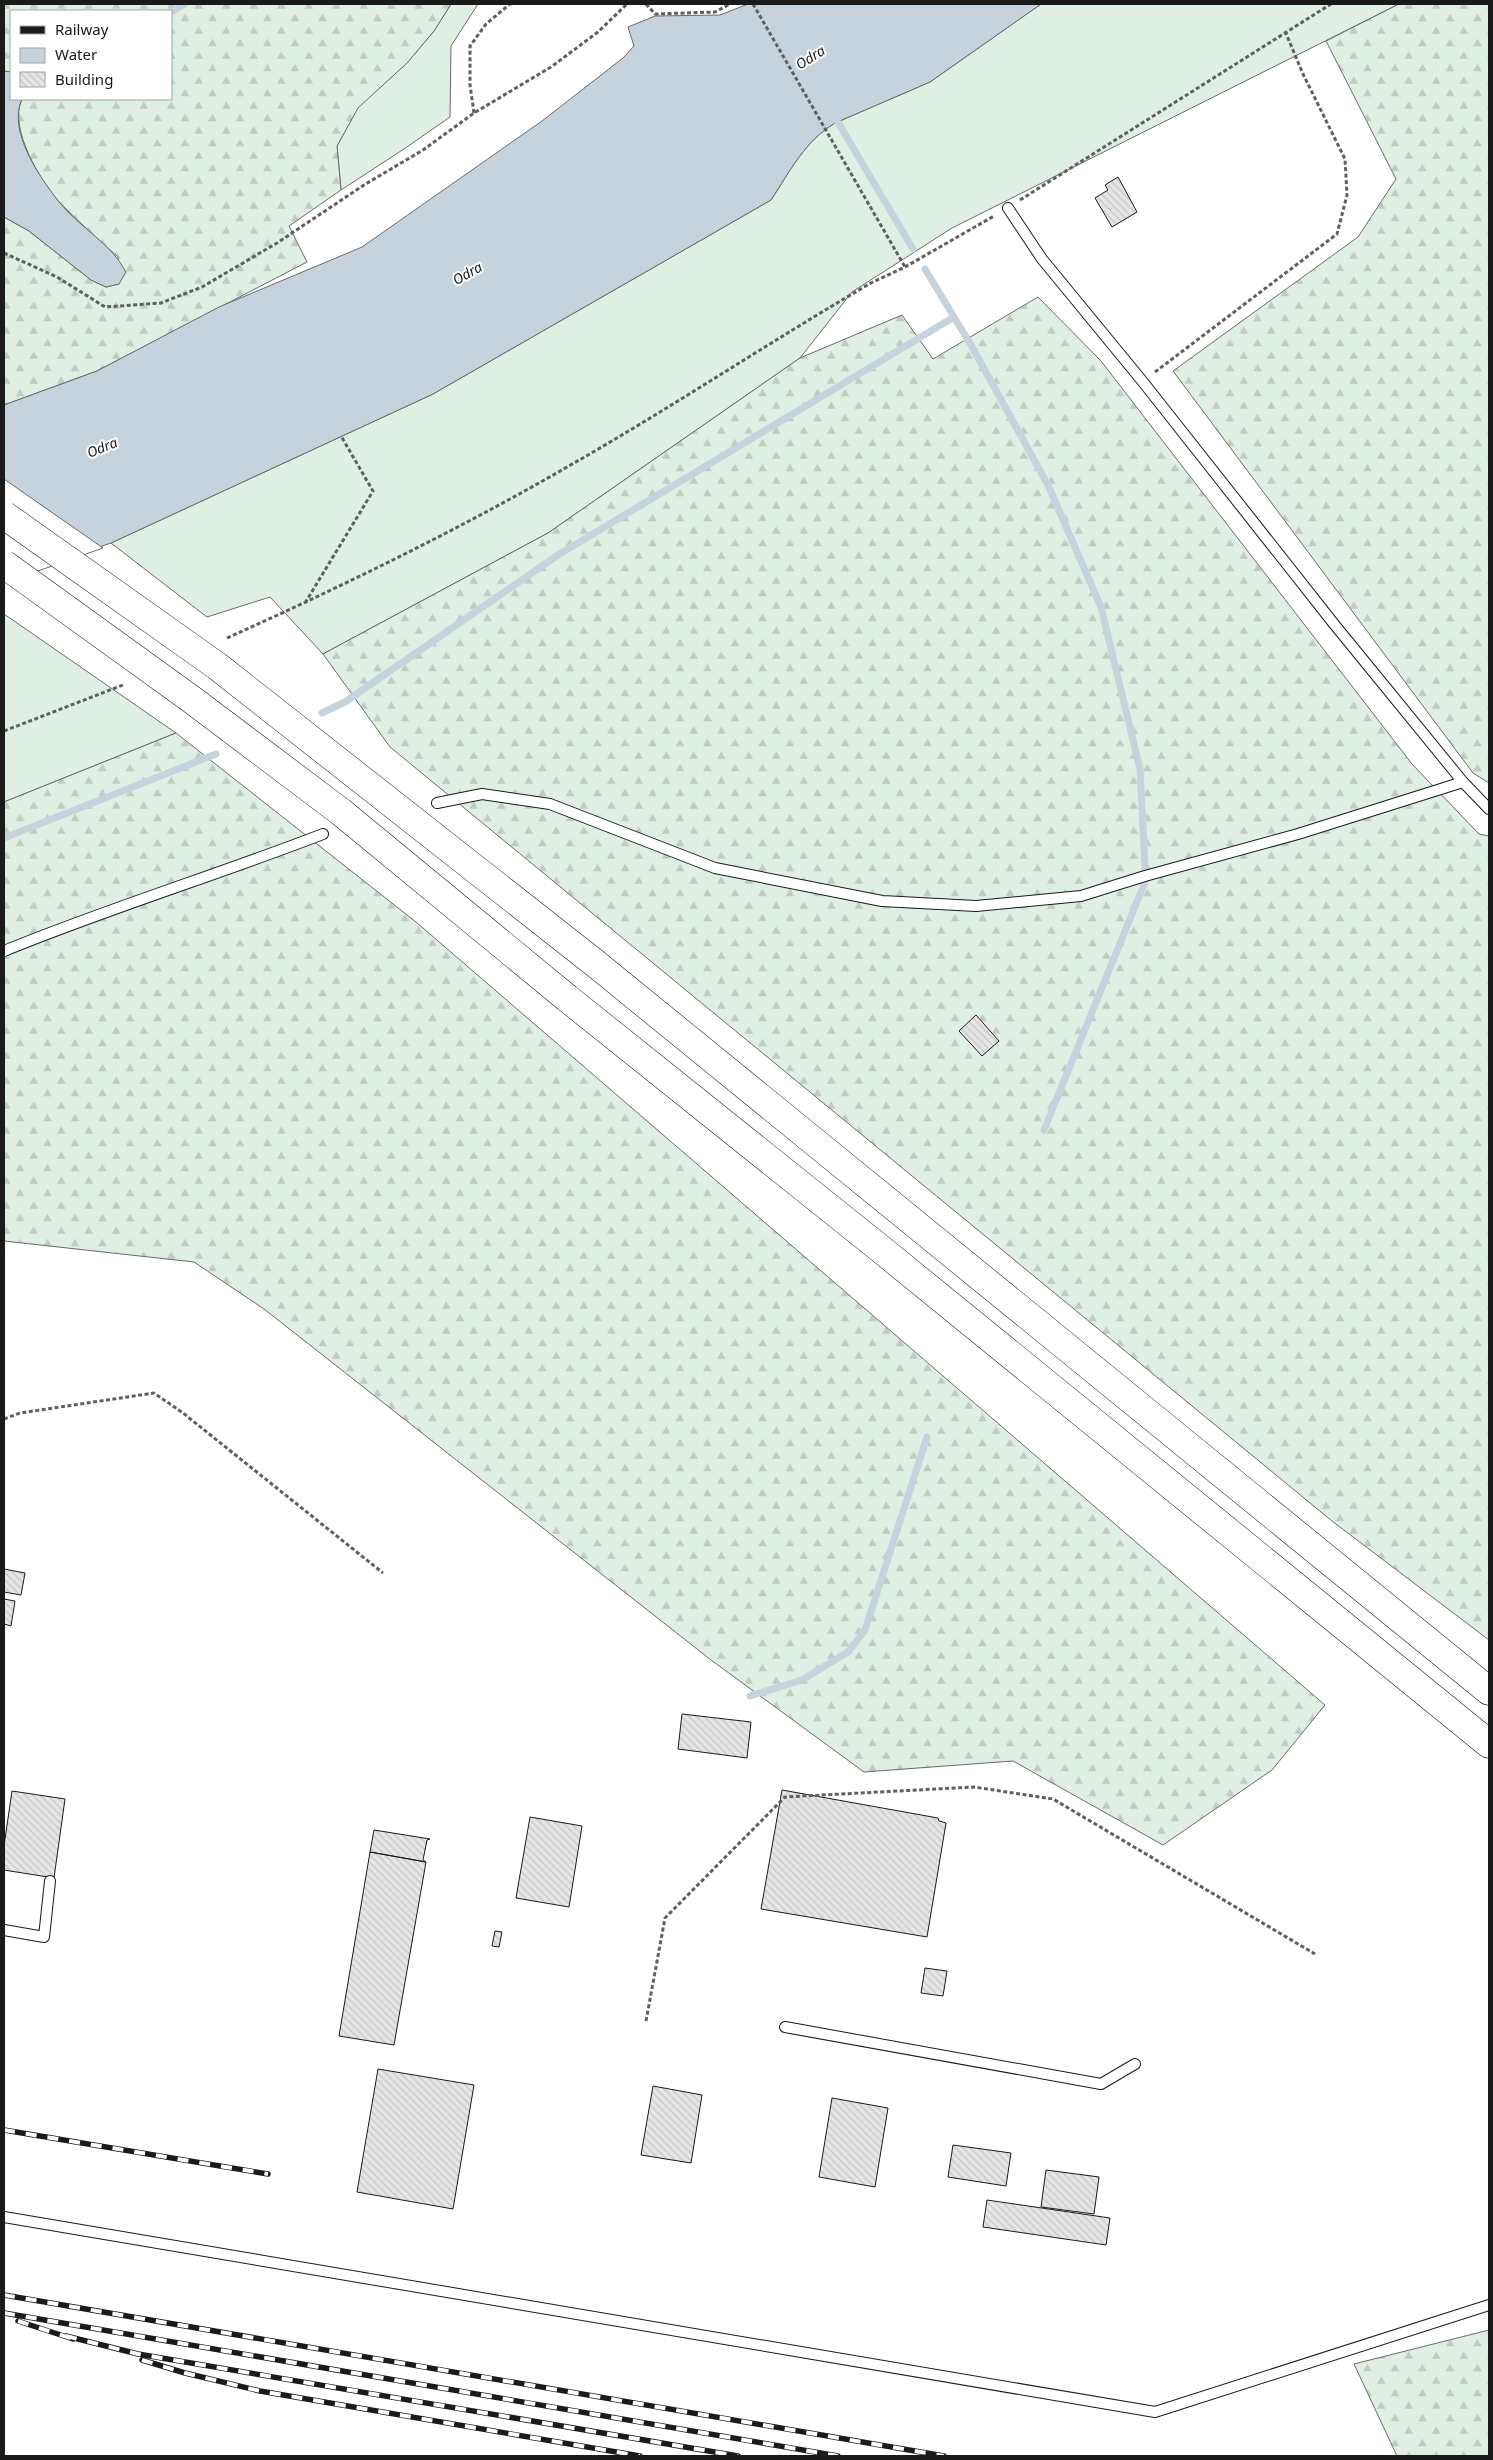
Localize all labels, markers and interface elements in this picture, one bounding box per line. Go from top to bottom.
legend [10,10,172,100]
text: Railway [55,19,109,39]
water label: Odra [792,41,828,73]
text: Water [55,44,97,64]
text: Building [55,69,113,89]
water label: Odra [449,257,485,289]
water label: Odra [84,432,120,462]

